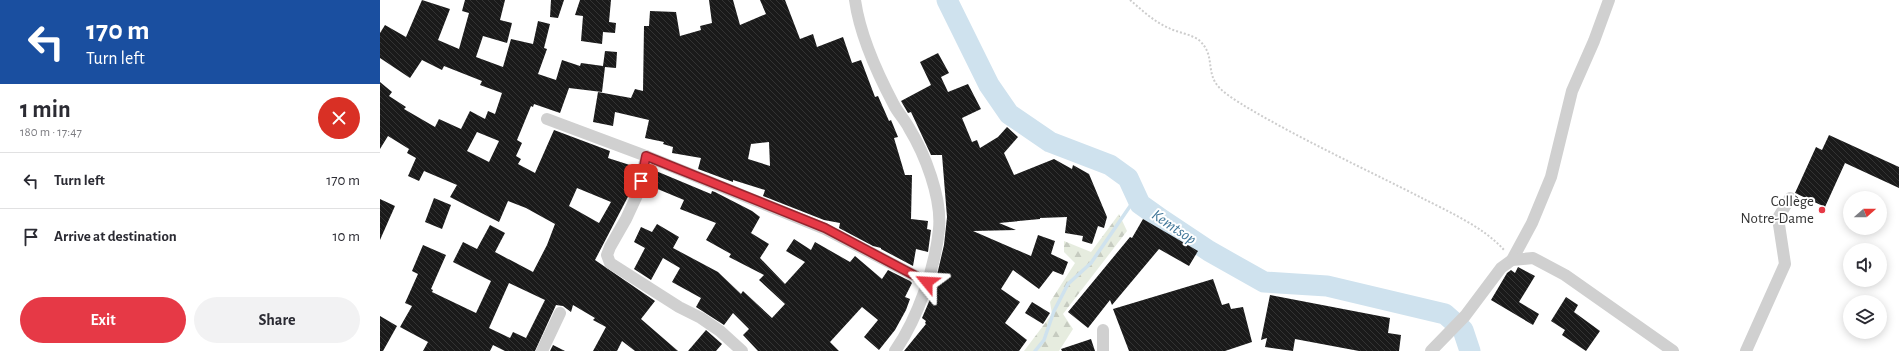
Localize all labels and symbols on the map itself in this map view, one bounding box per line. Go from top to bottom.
pin [624,164,658,198]
north arrow [1843,191,1887,235]
place label: Collège Notre-Dame [1741,194,1814,226]
marker: Collège Notre-Dame [1817,205,1827,215]
water label: Kemtsop [1148,207,1199,248]
position arrow [906,261,948,303]

